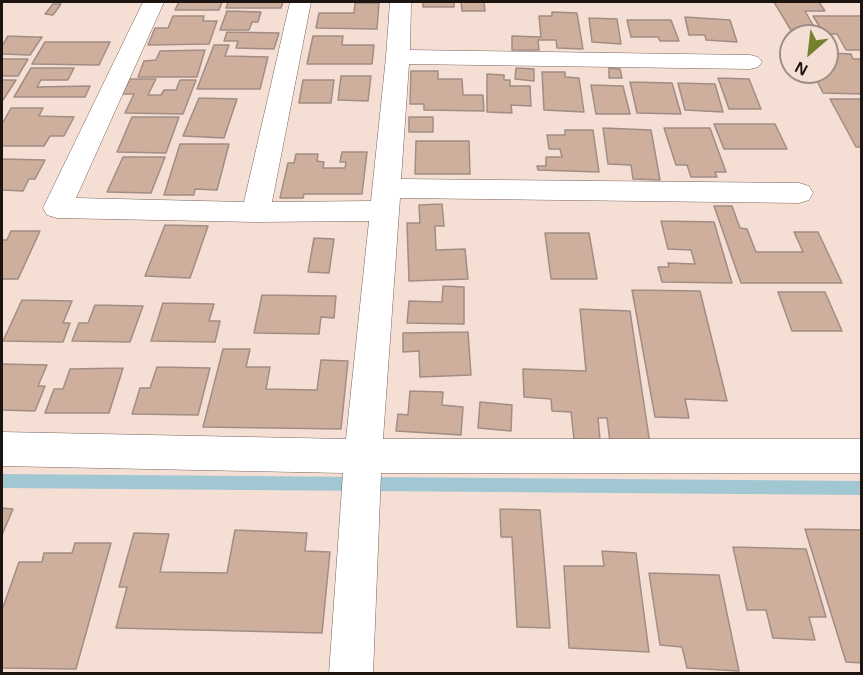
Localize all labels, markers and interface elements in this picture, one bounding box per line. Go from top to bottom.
north arrow [779,24,839,84]
text: N [792,58,810,79]

